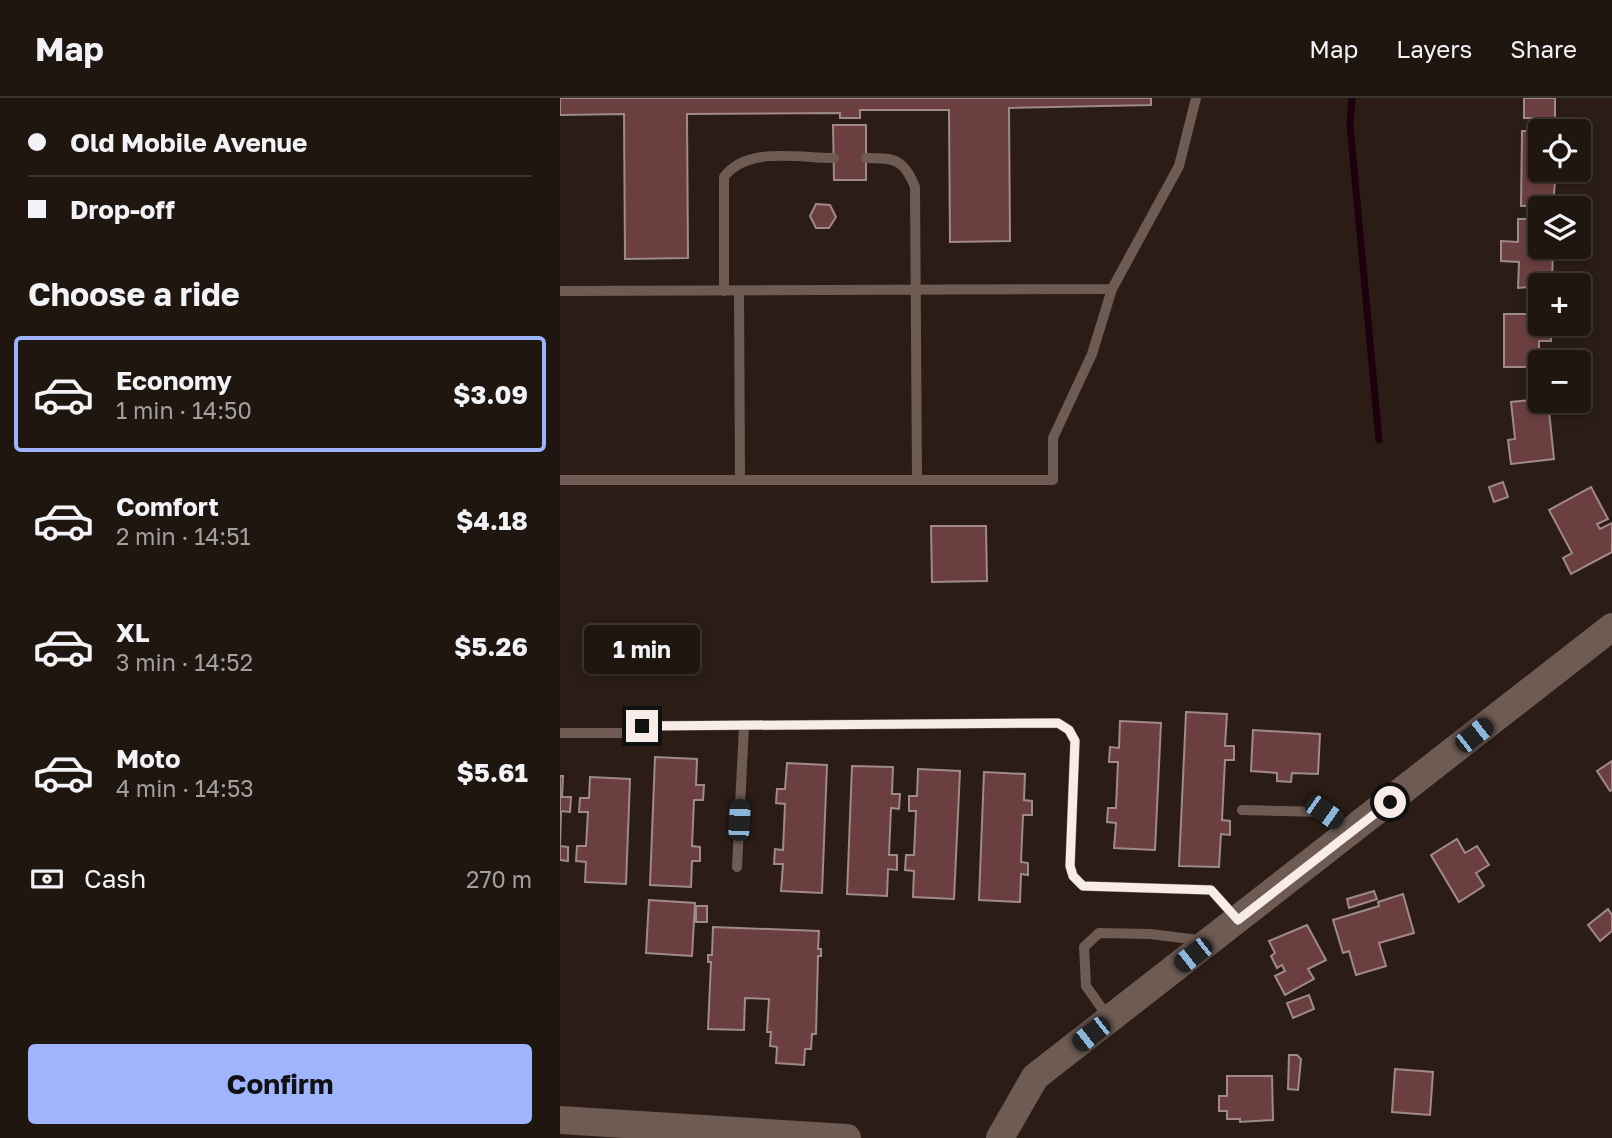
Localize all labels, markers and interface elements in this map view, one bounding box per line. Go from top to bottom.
text: Map [35,29,104,68]
text: Map [1309,34,1358,63]
text: Layers [1396,34,1472,63]
text: Share [1510,34,1577,63]
map controls [1528,119,1591,413]
button: locate [1528,119,1591,182]
text: Old Mobile Avenue [70,127,307,158]
text: Drop-off [70,194,175,225]
button: layers [1528,196,1591,259]
button: + [1528,273,1591,336]
text: Choose a ride [28,275,240,313]
button: − [1528,350,1591,413]
icon: car [32,363,95,426]
text: Economy [116,365,232,396]
text: $3.09 [453,379,528,410]
text: 1 min · 14:50 [116,396,252,424]
icon: car [32,489,95,552]
text: Comfort [116,491,219,522]
text: $4.18 [456,505,528,536]
text: 2 min · 14:51 [116,522,251,550]
icon: car [32,615,95,678]
text: XL [116,617,150,648]
callout: 1 min [584,624,700,674]
text: $5.26 [454,631,528,662]
text: 1 min [613,635,671,663]
text: 3 min · 14:52 [116,648,253,676]
route end [626,710,658,742]
car [1451,714,1498,756]
icon: car [32,741,95,804]
text: Moto [116,743,181,774]
text: $5.61 [456,757,528,788]
text: 4 min · 14:53 [116,774,254,802]
route start [1374,786,1406,818]
car [1301,791,1348,833]
car [728,798,751,842]
icon: cash [28,860,66,898]
text: Cash [84,863,146,894]
text: 270 m [466,865,532,893]
car [1170,934,1217,976]
car [1068,1013,1115,1055]
button: Confirm [28,1044,532,1124]

